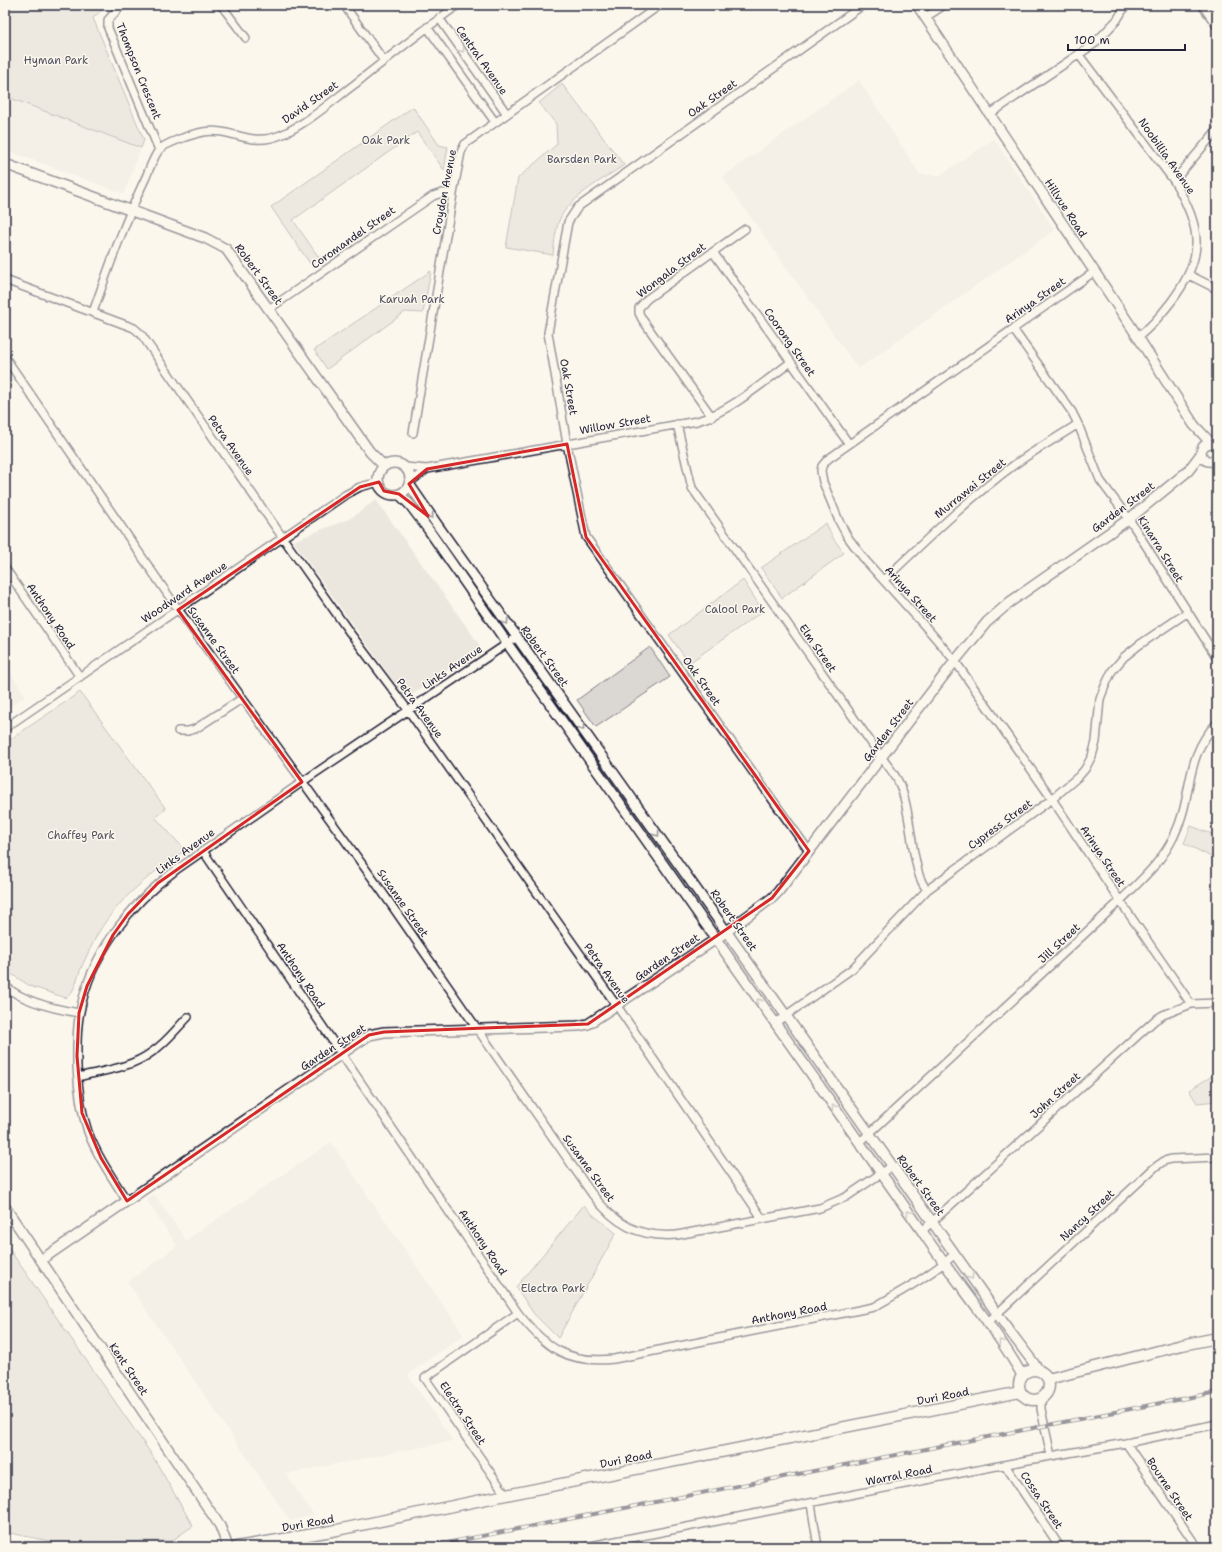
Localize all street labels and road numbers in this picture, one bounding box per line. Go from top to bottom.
street label: Thompson Crescent [112,21,165,122]
street label: Central Avenue [452,23,511,98]
street label: Oak Street [685,76,740,121]
street label: David Street [279,77,342,127]
street label: Noobillia Avenue [1135,115,1198,197]
street label: Croydon Avenue [429,148,460,236]
street label: Hillvue Road [1041,176,1090,241]
street label: Coromandel Street [308,203,399,272]
street label: Wongala Street [634,239,709,301]
street label: Robert Street [231,241,286,308]
street label: Arinya Street [1002,274,1069,327]
street label: Coorong Street [760,305,819,380]
street label: Oak Street [556,358,581,417]
street label: Willow Street [578,411,652,438]
street label: Petra Avenue [204,412,257,478]
street label: Murrawai Street [931,455,1009,522]
street label: Garden Street [1089,479,1158,536]
street label: Kinarra Street [1134,513,1187,585]
street label: Woodward Avenue [138,558,230,627]
street label: Arinya Street [881,563,940,626]
street label: Anthony Road [23,580,78,652]
street label: Susanne Street [184,604,243,677]
street label: Elm Street [795,621,840,676]
street label: Robert Street [517,623,572,690]
street label: Links Avenue [419,642,485,693]
street label: Oak Street [679,654,724,709]
street label: Petra Avenue [393,675,446,741]
street label: Garden Street [860,695,917,765]
street label: Cypress Street [965,796,1036,853]
street label: Arinya Street [1076,822,1129,890]
street label: Links Avenue [153,825,218,878]
street label: Susanne Street [374,866,432,940]
street label: Robert Street [707,886,761,954]
street label: Jill Street [1035,920,1084,967]
street label: Garden Street [632,930,703,985]
street label: Anthony Road [273,939,328,1011]
street label: Petra Avenue [580,940,633,1006]
street label: Garden Street [298,1020,369,1074]
street label: John Street [1027,1069,1084,1122]
street label: Susanne Street [559,1132,618,1205]
street label: Robert Street [893,1152,948,1219]
street label: Nancy Street [1057,1186,1118,1245]
street label: Anthony Road [455,1206,510,1278]
street label: Anthony Road [750,1299,828,1328]
street label: Kent Street [105,1340,152,1399]
street label: Electra Street [436,1379,489,1448]
street label: Duri Road [916,1384,970,1409]
street label: Duri Road [599,1447,653,1472]
street label: Bourne Street [1143,1455,1196,1524]
street label: Warral Road [864,1462,934,1489]
street label: Cossa Street [1017,1469,1066,1532]
street label: Duri Road [281,1512,335,1535]

